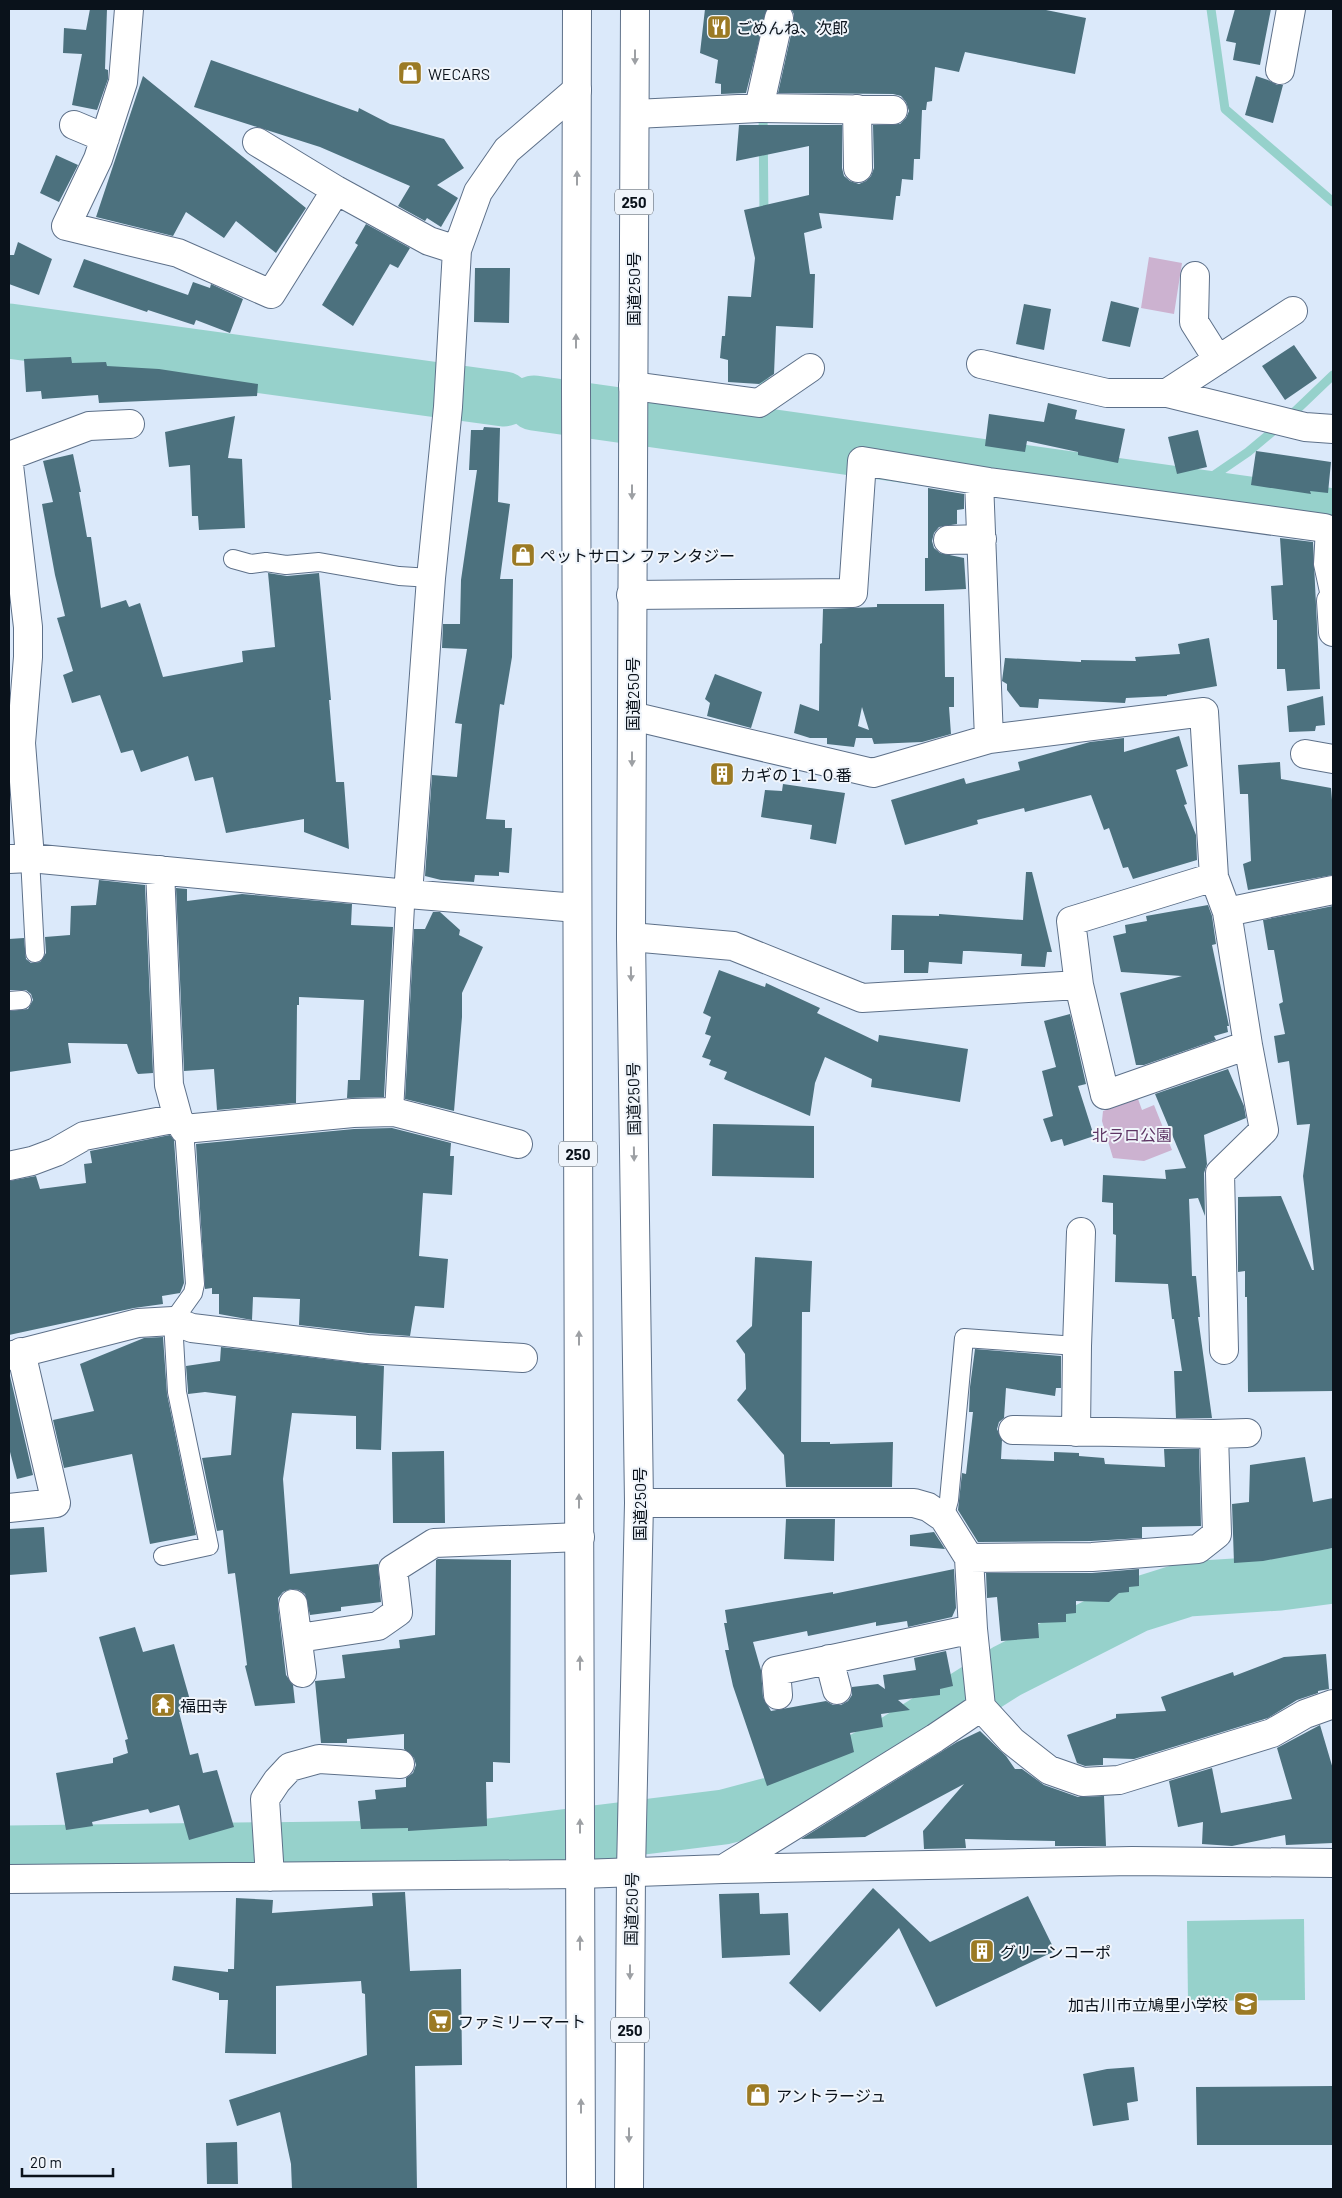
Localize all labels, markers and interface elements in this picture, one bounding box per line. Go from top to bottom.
restaurant icon: ごめんね、次郎 [706,14,732,40]
place label: ごめんね、次郎 [736,18,848,37]
one-way arrow [631,50,639,66]
shop icon: WECARS [397,60,423,86]
place label: WECARS [428,64,490,83]
one-way arrow [573,170,581,186]
road number: 250 [615,190,653,214]
street label: 国道250号 [624,252,643,326]
one-way arrow [572,332,580,348]
one-way arrow [628,484,636,500]
shop icon: ペットサロン ファンタジー [510,542,536,568]
place label: ペットサロン ファンタジー [540,546,735,565]
street label: 国道250号 [623,657,642,731]
one-way arrow [628,752,636,768]
building icon: カギの１１０番 [709,761,735,787]
place label: カギの１１０番 [740,765,852,784]
one-way arrow [628,967,636,983]
street label: 国道250号 [623,1062,643,1136]
park label: 北ラロ公園 [1092,1125,1172,1144]
road number: 250 [559,1142,597,1166]
one-way arrow [630,1147,638,1163]
one-way arrow [575,1330,583,1346]
street label: 国道250号 [630,1467,649,1541]
one-way arrow [575,1492,583,1508]
one-way arrow [576,1655,584,1671]
temple icon: 福田寺 [150,1692,176,1718]
place label: 福田寺 [180,1696,228,1715]
one-way arrow [576,1817,584,1833]
street label: 国道250号 [621,1872,641,1946]
one-way arrow [576,1935,584,1951]
building icon: グリーンコーポ [969,1938,995,1964]
place label: グリーンコーポ [1000,1942,1111,1961]
one-way arrow [626,1965,634,1981]
school or university icon: 加古川市立鳩里小学校 [1233,1991,1259,2017]
place label: 加古川市立鳩里小学校 [1068,1995,1228,2014]
supermarket icon: ファミリーマート [427,2008,453,2034]
place label: ファミリーマート [458,2012,586,2031]
road number: 250 [611,2018,649,2042]
shop icon: アントラージュ [745,2082,771,2108]
place label: アントラージュ [776,2086,886,2105]
one-way arrow [577,2097,585,2113]
one-way arrow [625,2127,633,2143]
scale bar [22,2146,114,2178]
text: 20 m [30,2153,62,2171]

